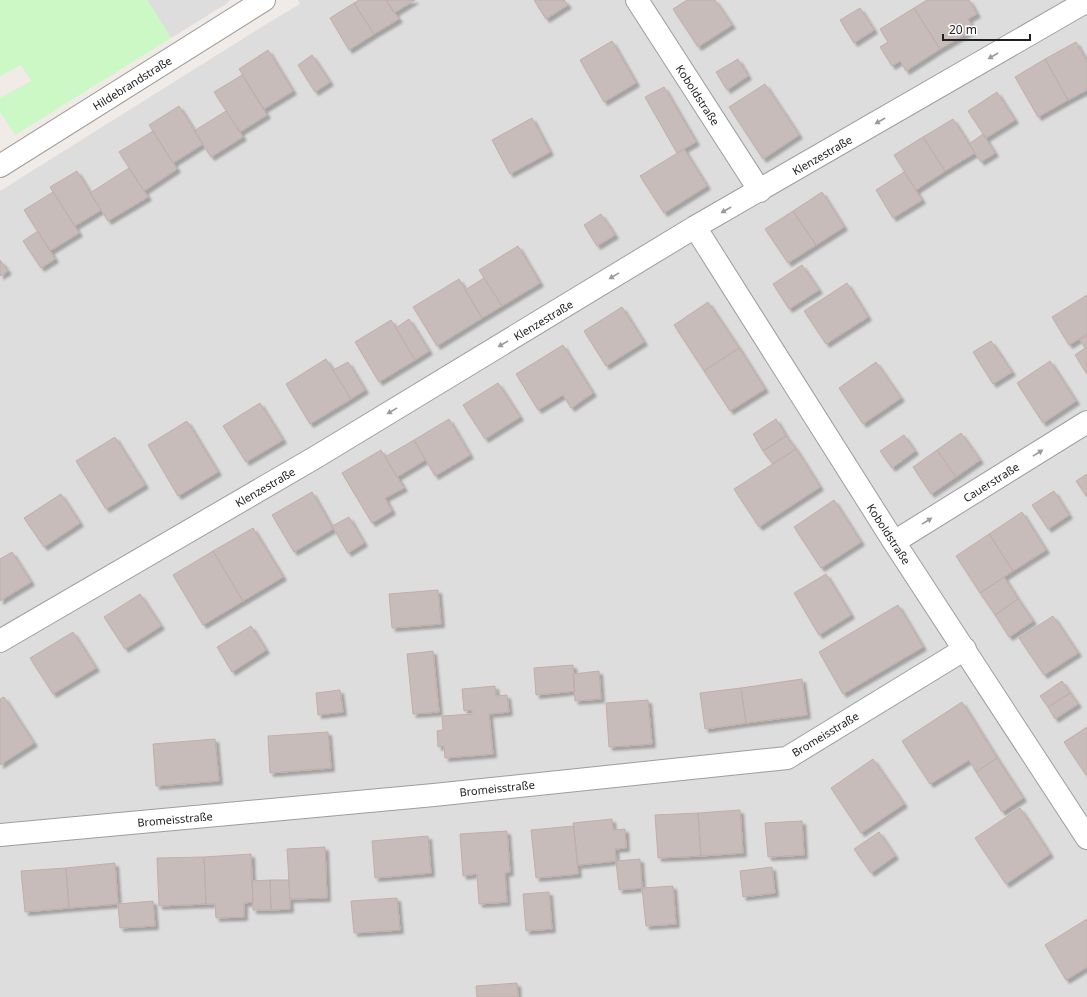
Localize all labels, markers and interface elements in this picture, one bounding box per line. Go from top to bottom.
scale bar [943,16,1030,42]
text: 20 m [949,21,977,38]
one-way arrow [987,52,999,59]
street label: Hildebrandstraße [90,53,174,113]
street label: Koboldstraße [673,62,723,128]
one-way arrow [874,117,886,124]
street label: Klenzestraße [789,132,855,178]
one-way arrow [720,206,732,213]
one-way arrow [608,273,620,280]
street label: Klenzestraße [510,296,576,344]
one-way arrow [497,340,509,347]
one-way arrow [387,407,397,415]
one-way arrow [1032,449,1044,456]
street label: Cauerstraße [960,459,1022,505]
street label: Klenzestraße [232,464,298,510]
street label: Koboldstraße [864,501,914,567]
one-way arrow [921,518,933,525]
street label: Bromeisstraße [789,708,861,760]
street label: Bromeisstraße [459,777,535,799]
street label: Bromeisstraße [137,808,213,830]

